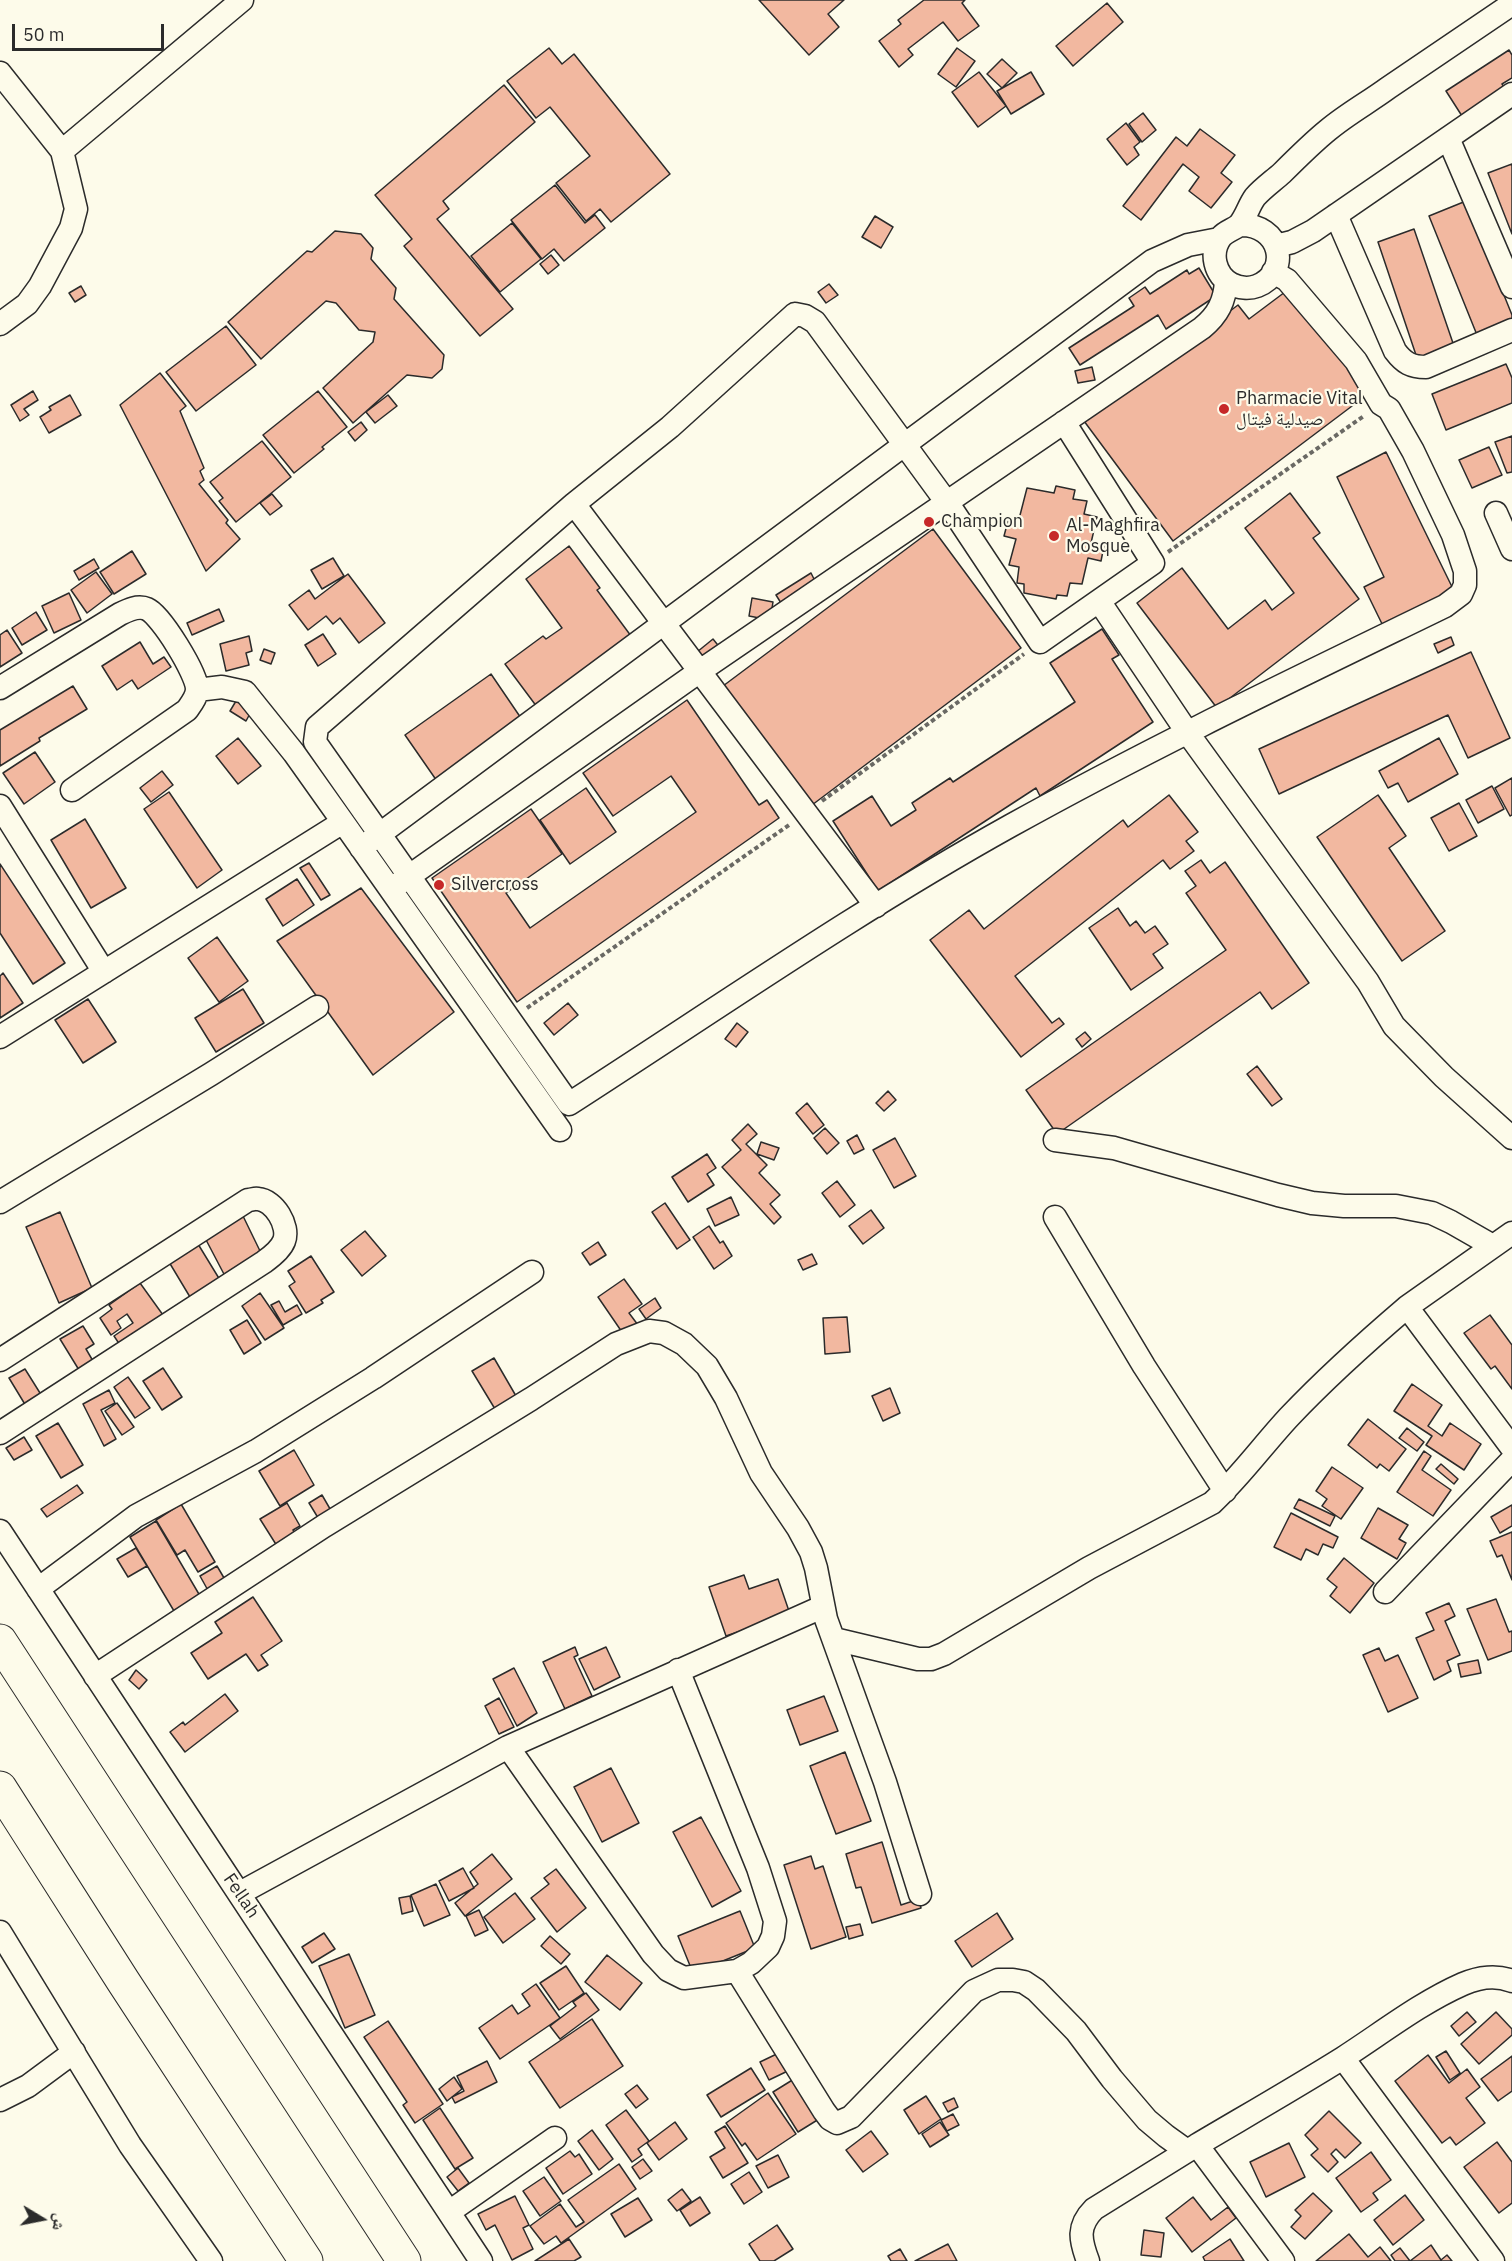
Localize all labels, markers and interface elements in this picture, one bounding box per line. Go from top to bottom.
scale bar [15,12,166,50]
text: 50 m [23,23,65,46]
place label: Pharmacie Vital صيدلية فيتال [1236,388,1363,430]
marker: Pharmacie Vital صيدلية فيتال [1217,402,1231,416]
place label: Champion [941,511,1023,533]
marker: Champion [922,515,936,529]
place label: Al-Maghfira Mosque [1066,515,1160,558]
marker: Al-Maghfira Mosque [1047,529,1061,543]
place label: Silvercross [451,874,539,896]
marker: Silvercross [432,878,446,892]
street label: Fellah [218,1870,264,1922]
north arrow [12,2189,72,2249]
text: ش [48,2212,71,2232]

